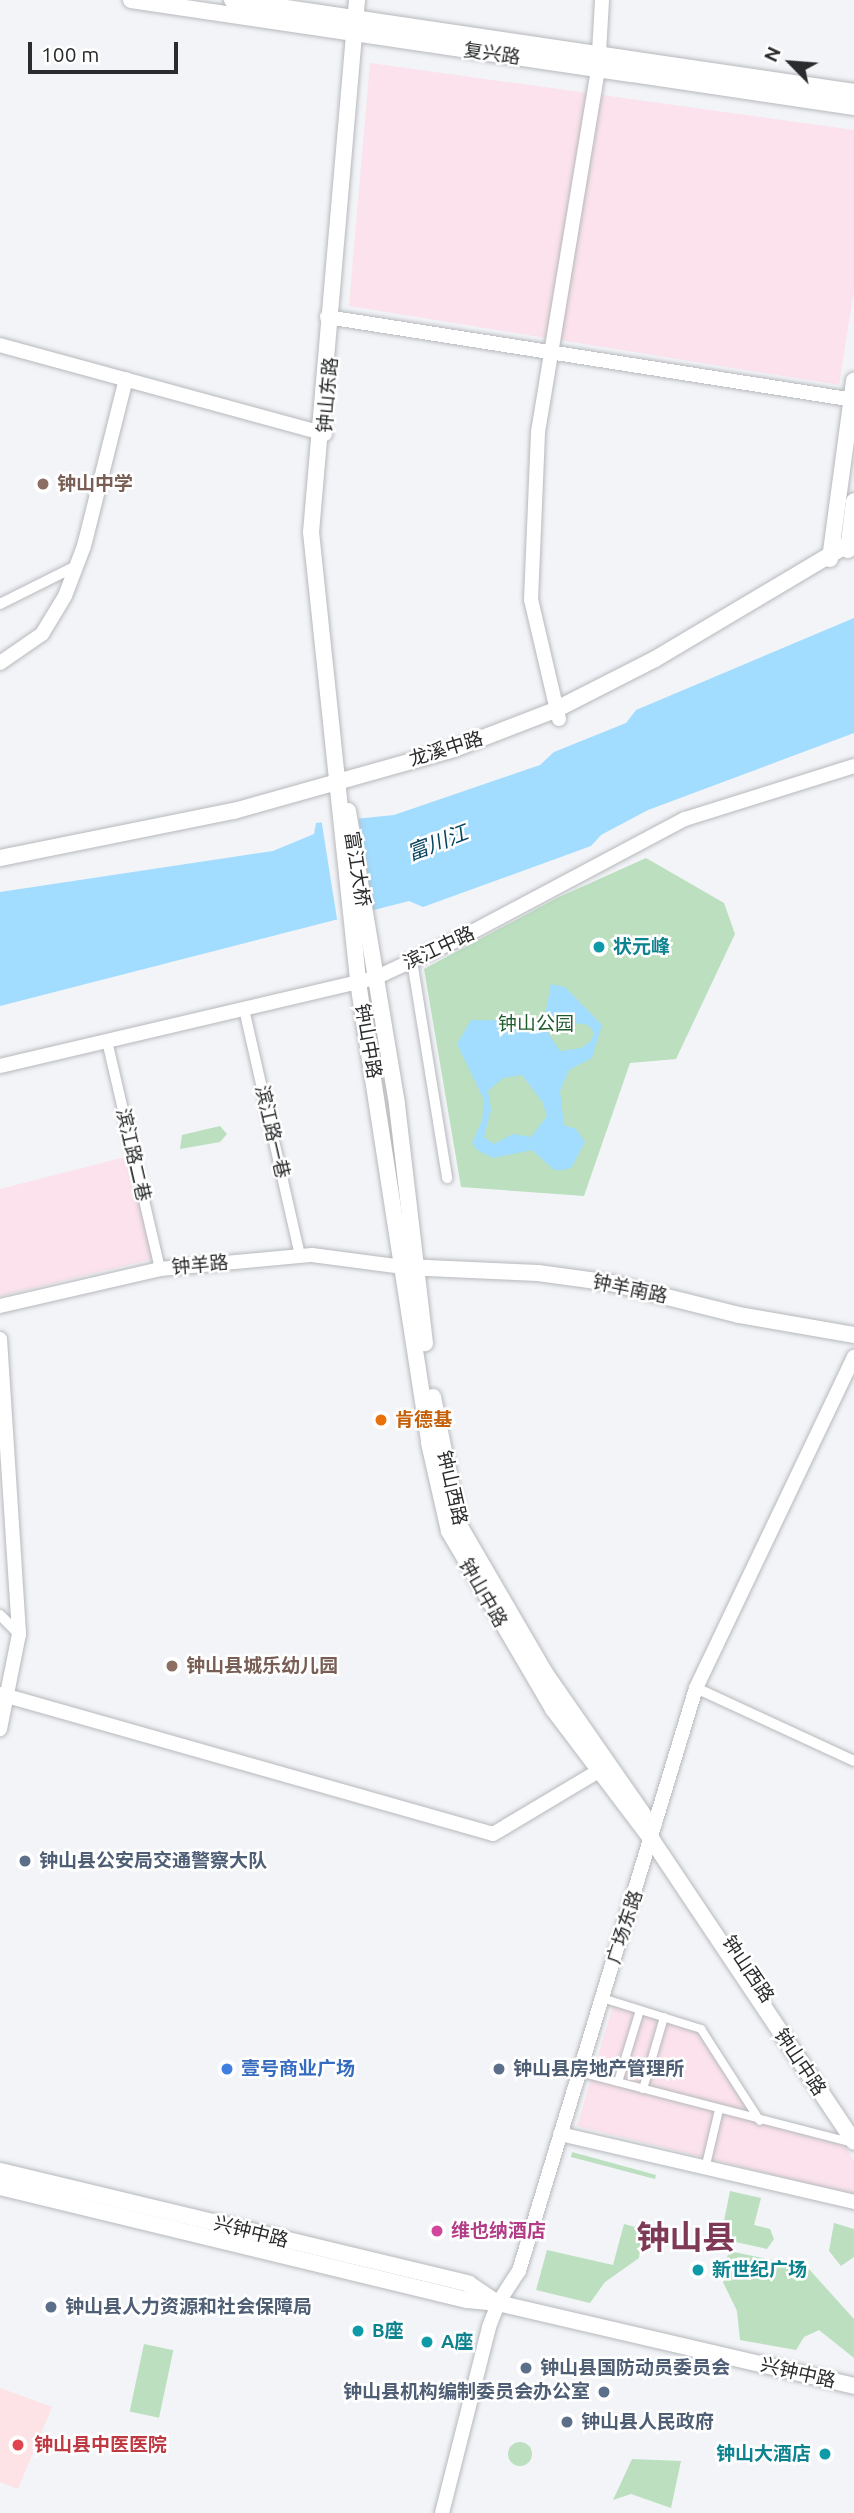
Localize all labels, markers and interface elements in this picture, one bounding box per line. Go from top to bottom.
scale bar [32,28,182,72]
north arrow [756,28,826,98]
street label: 复兴路 [462,39,522,69]
text: 100 m [41,42,99,66]
text: N [759,43,785,65]
street label: 钟山东路 [313,356,343,434]
place label: 钟山中学 [57,473,133,495]
marker: 钟山中学 [35,476,51,492]
street label: 龙溪中路 [406,727,486,771]
water label: 富川江 [403,819,471,865]
street label: 富江大桥 [340,830,374,908]
street label: 滨江中路 [400,922,478,974]
place label: 状元峰 [613,936,670,958]
marker: 状元峰 [591,939,607,955]
street label: 钟山中路 [350,1002,386,1080]
park label: 钟山公园 [498,1013,574,1035]
street label: 滨江路一巷 [250,1083,294,1181]
street label: 滨江路二巷 [111,1106,155,1204]
street label: 钟羊路 [171,1251,229,1279]
street label: 钟羊南路 [590,1270,670,1308]
place label: 肯德基 [395,1409,452,1431]
marker: 肯德基 [373,1412,389,1428]
street label: 钟山西路 [432,1448,472,1528]
street label: 钟山中路 [454,1554,512,1632]
place label: 钟山县城乐幼儿园 [186,1655,338,1677]
marker: 钟山县城乐幼儿园 [164,1658,180,1674]
place label: 钟山县公安局交通警察大队 [39,1850,267,1872]
marker: 钟山县公安局交通警察大队 [17,1853,33,1869]
street label: 广场东路 [602,1887,648,1967]
street label: 钟山西路 [717,1931,779,2007]
street label: 钟山中路 [769,2024,831,2100]
place label: 壹号商业广场 [241,2058,355,2080]
place label: 钟山县房地产管理所 [513,2058,684,2080]
marker: 壹号商业广场 [219,2061,235,2077]
marker: 钟山县房地产管理所 [491,2061,507,2077]
street label: 兴钟中路 [211,2212,291,2252]
district label: 钟山县 [637,2217,735,2257]
place label: 维也纳酒店 [451,2220,546,2242]
marker: 维也纳酒店 [429,2223,445,2239]
place label: 新世纪广场 [712,2259,807,2281]
marker: 新世纪广场 [690,2262,706,2278]
place label: 钟山县人力资源和社会保障局 [65,2296,312,2318]
marker: 钟山县人力资源和社会保障局 [43,2299,59,2315]
place label: B座 [372,2320,404,2342]
marker: B座 [350,2323,366,2339]
place label: A座 [441,2331,473,2353]
marker: A座 [419,2334,435,2350]
street label: 兴钟中路 [758,2353,838,2393]
place label: 钟山县国防动员委员会 [540,2357,730,2379]
marker: 钟山县国防动员委员会 [518,2360,534,2376]
place label: 钟山县机构编制委员会办公室 [343,2381,590,2403]
marker: 钟山县机构编制委员会办公室 [596,2384,612,2400]
place label: 钟山县人民政府 [581,2411,714,2433]
marker: 钟山县人民政府 [559,2414,575,2430]
place label: 钟山县中医医院 [34,2434,167,2456]
marker: 钟山县中医医院 [8,2435,28,2455]
place label: 钟山大酒店 [716,2443,811,2465]
marker: 钟山大酒店 [817,2446,833,2462]

